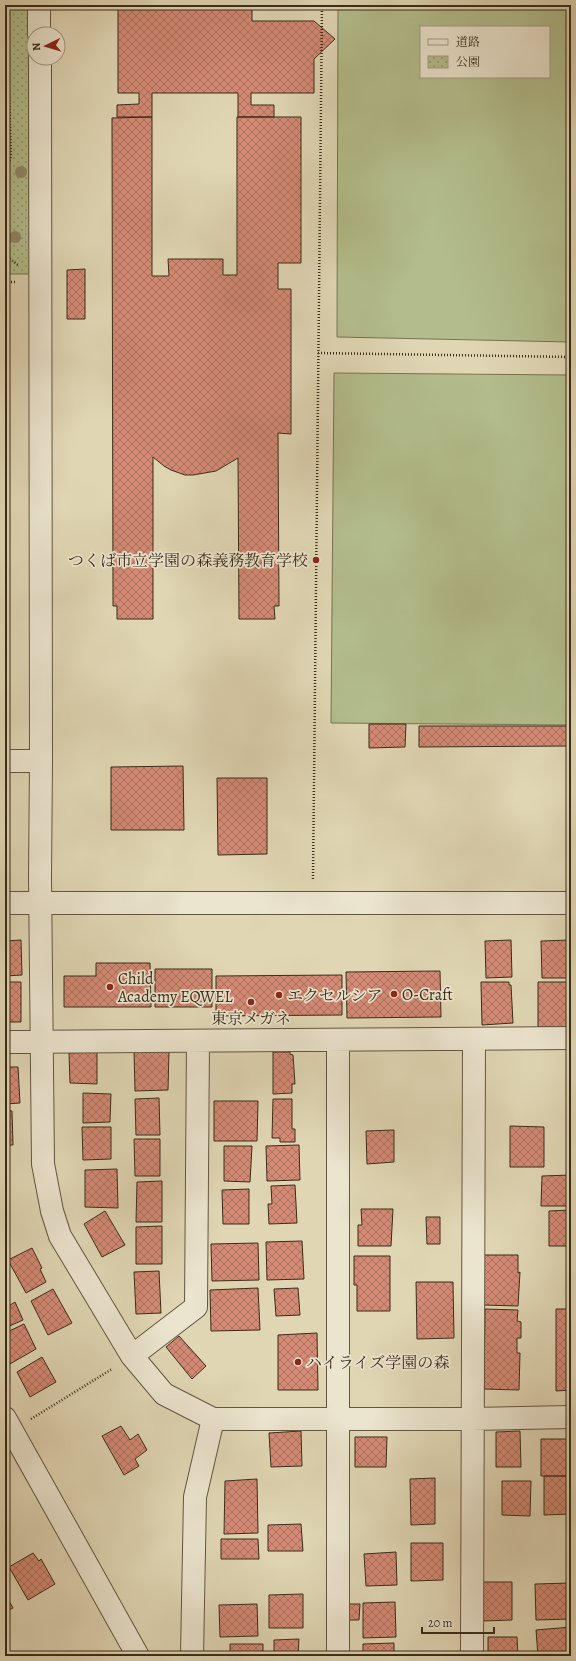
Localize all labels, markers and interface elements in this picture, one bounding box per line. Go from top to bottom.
north arrow [26,26,66,66]
legend [420,26,550,78]
text: 道路 [456,34,480,50]
text: N [29,42,44,51]
text: 公園 [456,54,480,70]
place label: つくば市立学園の森義務教育学校 [68,550,308,572]
marker: つくば市立学園の森義務教育学校 [311,555,321,565]
place label: Child Academy EQWEL [117,968,233,1008]
marker: Child Academy EQWEL [105,982,115,992]
place label: O-Craft [402,984,453,1006]
place label: エクセルシア [287,985,383,1007]
marker: O-Craft [389,989,399,999]
marker: エクセルシア [274,990,284,1000]
marker: 東京メガネ [246,997,256,1007]
place label: 東京メガネ [211,1008,291,1030]
place label: ハイライズ学園の森 [306,1352,449,1374]
marker: ハイライズ学園の森 [293,1357,303,1367]
scale bar [422,1609,494,1635]
text: 20 m [428,1615,452,1631]

